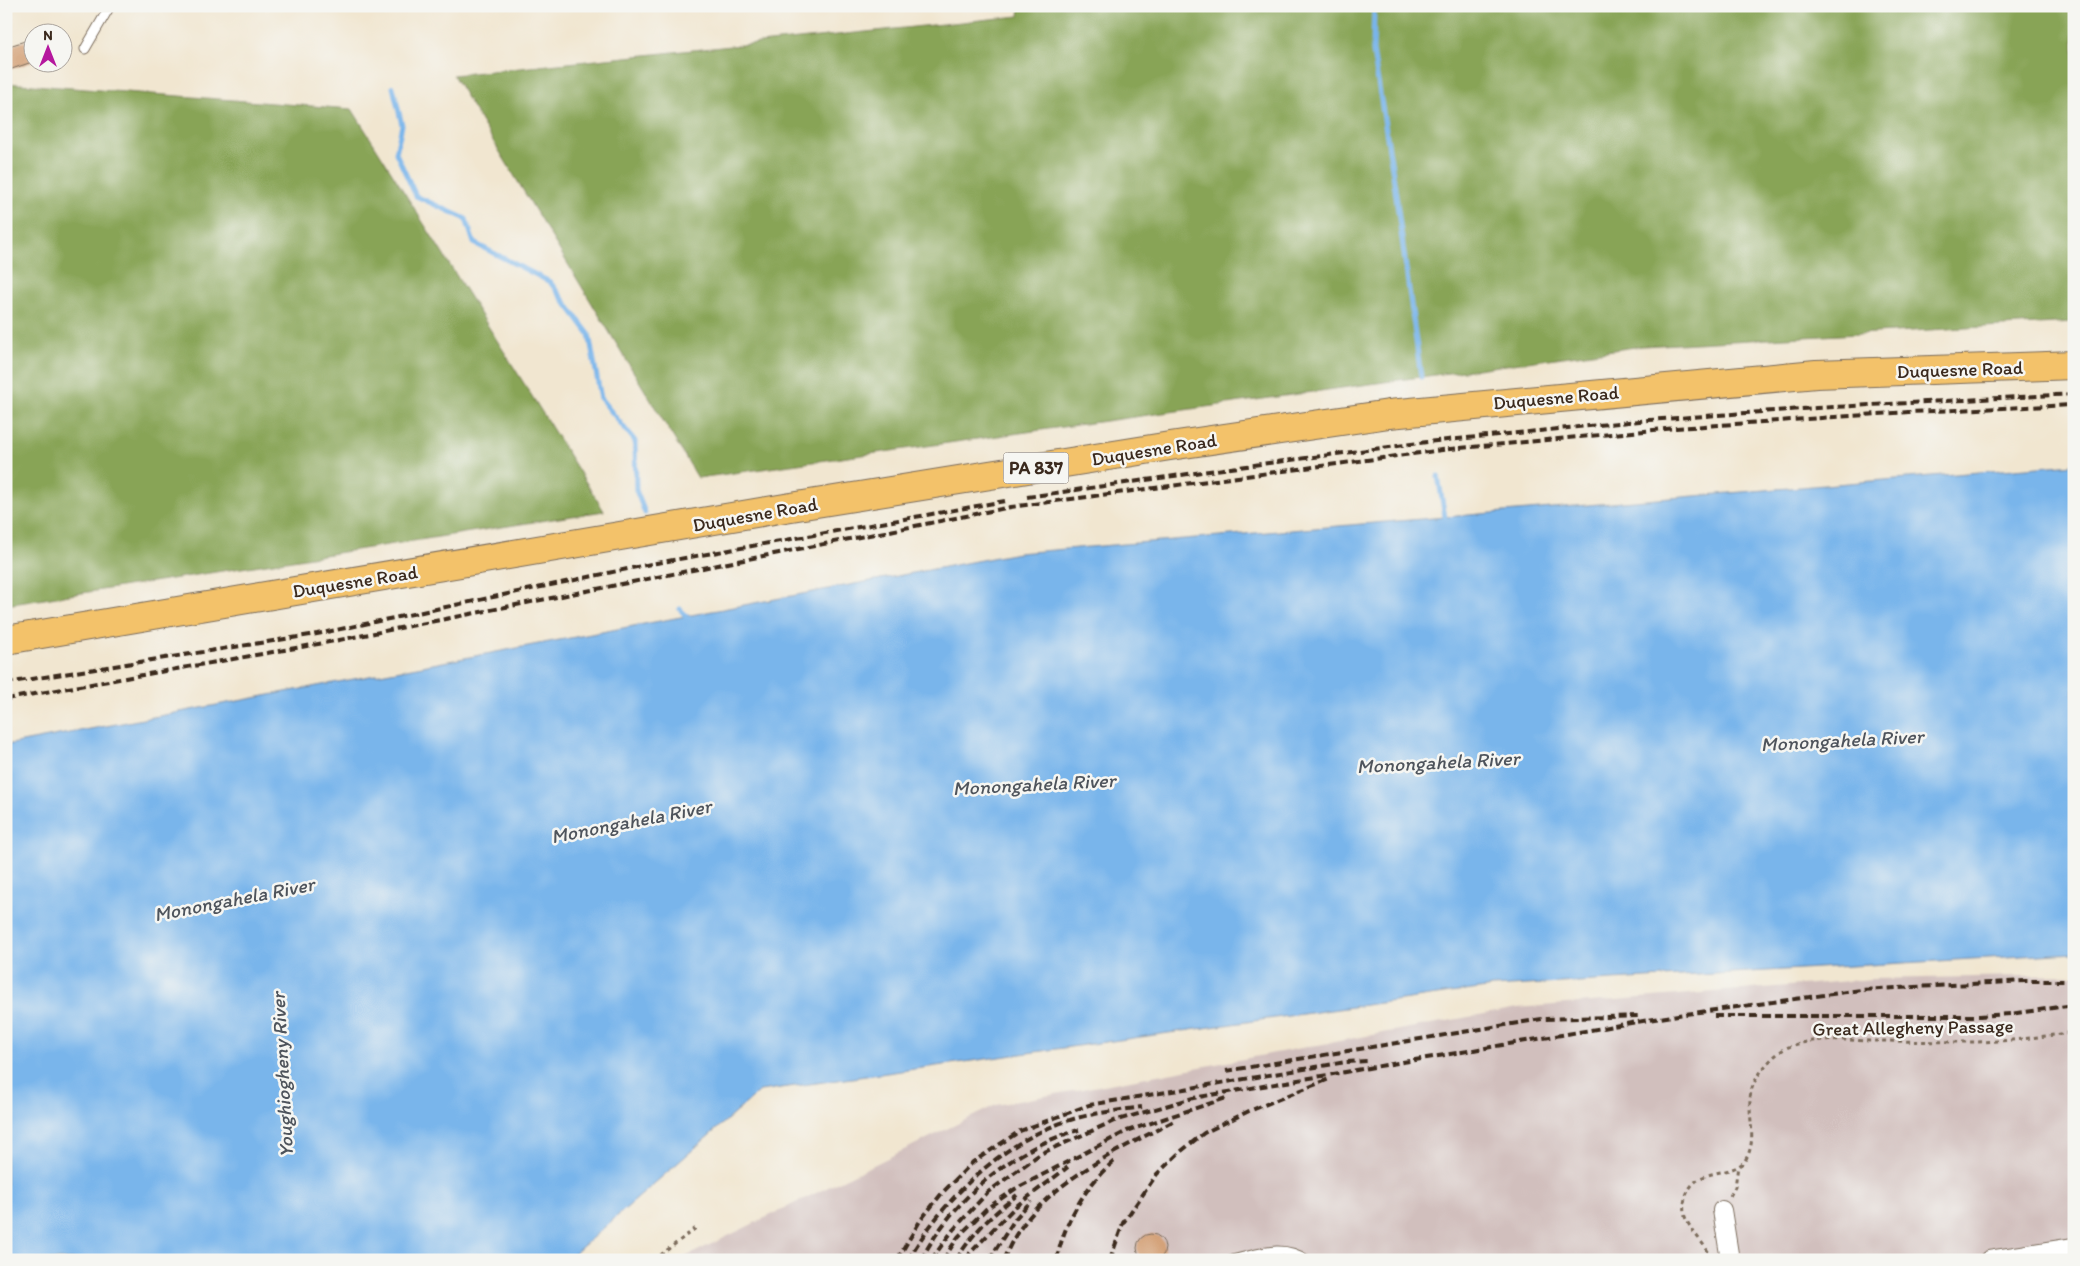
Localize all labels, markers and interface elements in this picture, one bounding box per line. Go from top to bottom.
north arrow [22,22,72,72]
text: N [43,27,53,44]
street label: Duquesne Road [1896,356,2024,383]
street label: Duquesne Road [1492,380,1621,414]
street label: Duquesne Road [1090,428,1219,471]
road number: PA 837 [1004,452,1068,483]
street label: Duquesne Road [691,492,820,537]
street label: Duquesne Road [291,560,420,603]
water label: Monongahela River [1760,724,1926,756]
water label: Monongahela River [1356,746,1522,778]
water label: Monongahela River [952,768,1118,800]
water label: Monongahela River [549,793,715,848]
water label: Monongahela River [152,871,318,926]
water label: Youghiogheny River [266,989,298,1158]
street label: Great Allegheny Passage [1812,1014,2014,1041]

